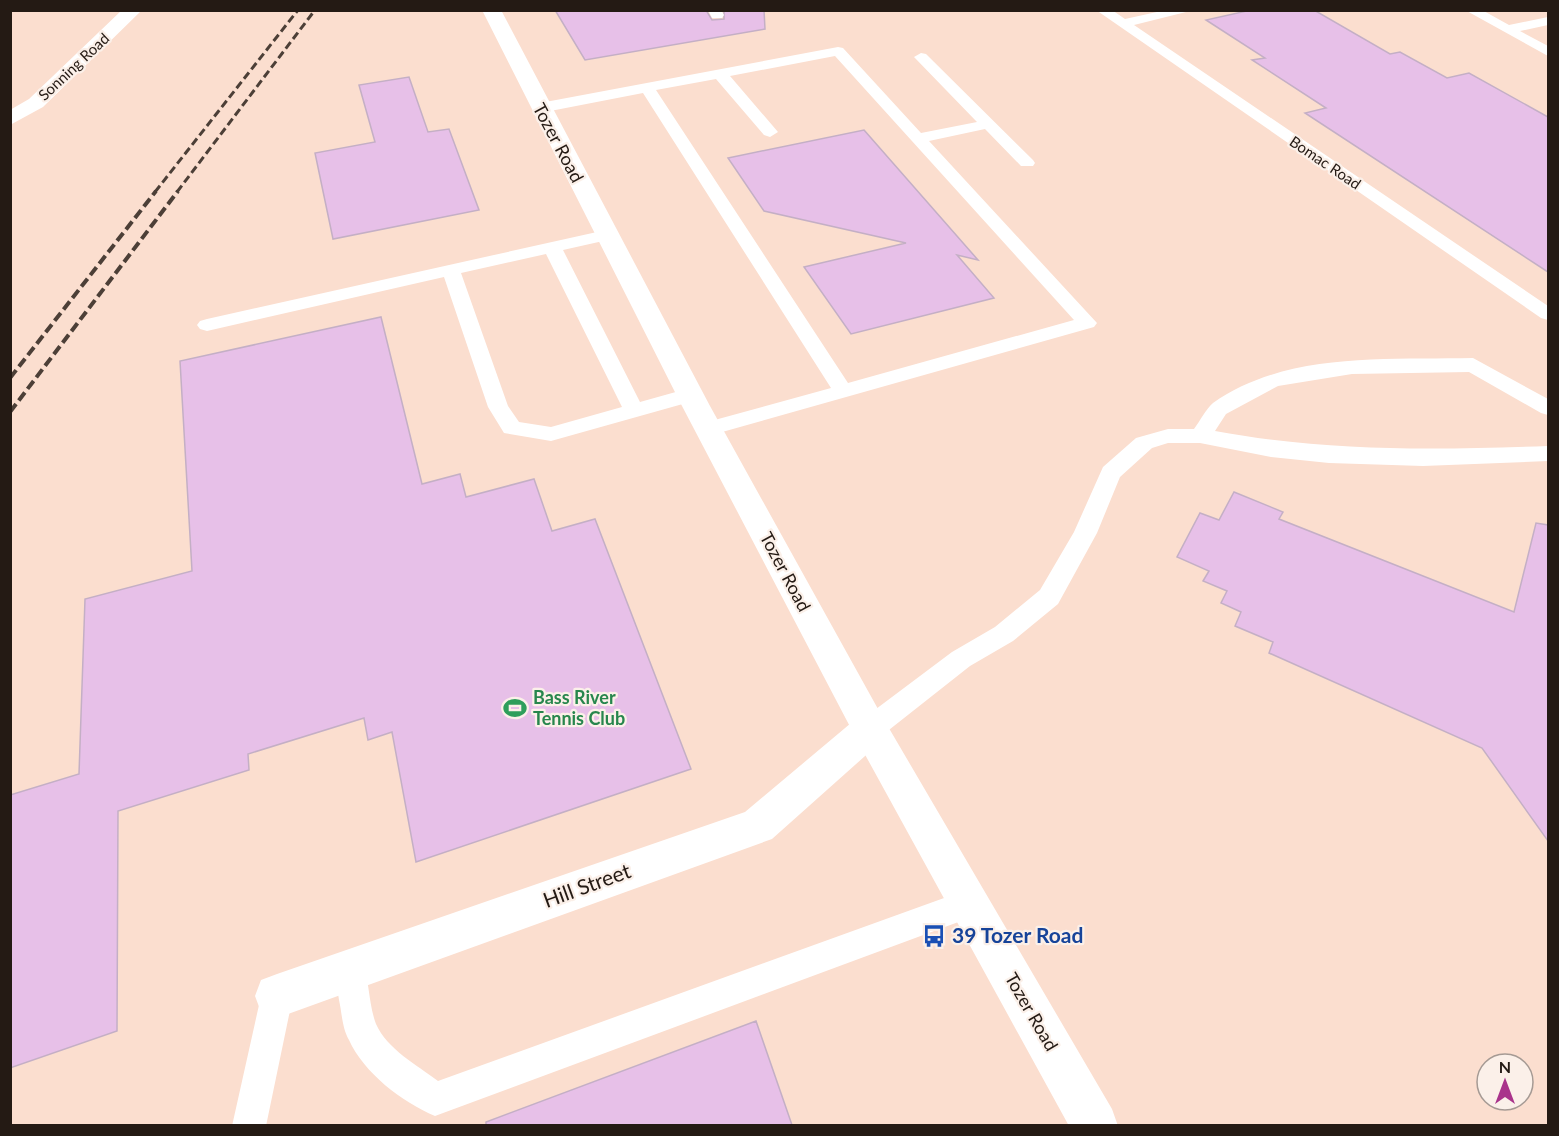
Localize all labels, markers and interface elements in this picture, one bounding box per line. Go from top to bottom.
street label: Sonning Road [34,29,112,104]
street label: Tozer Road [529,99,589,186]
street label: Bomac Road [1286,132,1365,193]
street label: Tozer Road [756,528,816,615]
place label: Bass River Tennis Club [533,686,625,729]
sports icon: Bass River Tennis Club [502,695,528,721]
street label: Hill Street [539,857,634,912]
place label: 39 Tozer Road [952,922,1083,947]
bus stop icon: 39 Tozer Road [921,923,947,949]
street label: Tozer Road [1001,968,1063,1055]
north arrow [1475,1052,1535,1112]
text: N [1499,1057,1511,1076]

